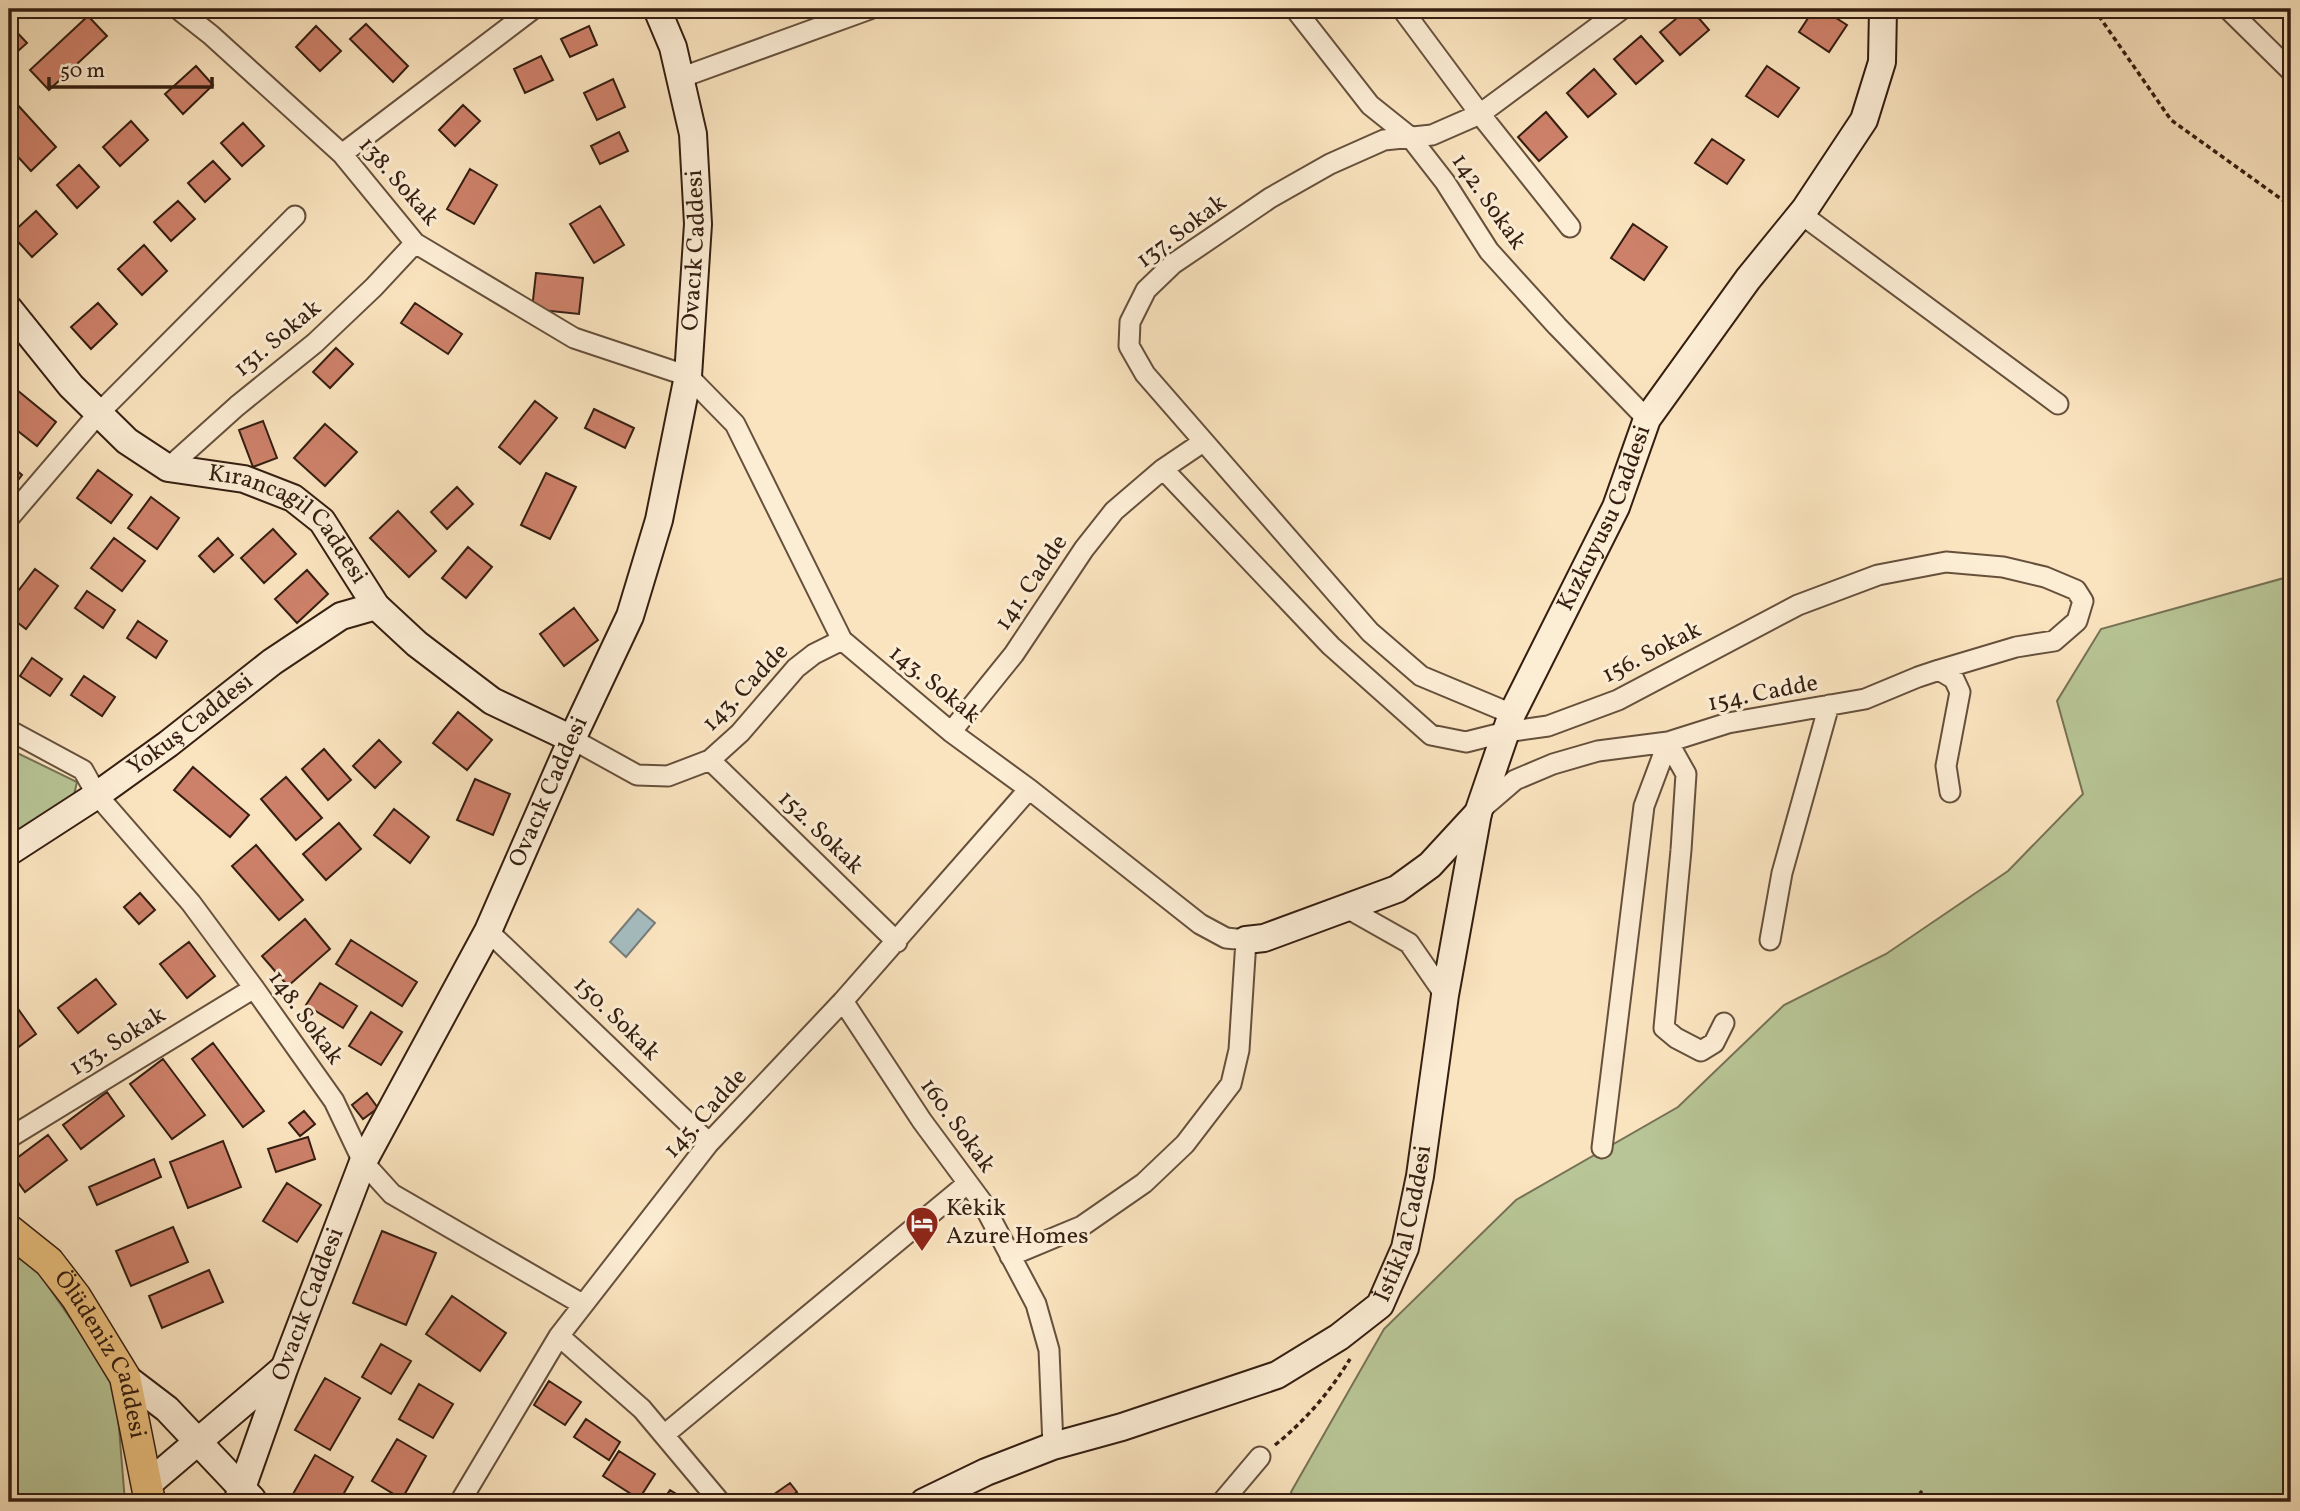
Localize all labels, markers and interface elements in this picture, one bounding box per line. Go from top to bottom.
scale bar [49,46,212,90]
text: 50 m [60,57,105,86]
street label: 138. Sokak [350,130,446,234]
street label: 142. Sokak [1442,147,1534,257]
street label: Ovacık Caddesi [674,169,715,332]
street label: 137. Sokak [1130,187,1234,277]
street label: 131. Sokak [227,292,329,386]
street label: Kızkuyusu Caddesi [1549,421,1660,617]
street label: Kırancagil Caddesi [206,457,375,591]
street label: 141. Cadde [987,528,1077,638]
street label: 156. Sokak [1596,613,1708,693]
street label: 143. Cadde [695,636,797,740]
street label: 143. Sokak [881,637,987,733]
street label: Yokuş Caddesi [121,666,261,784]
street label: 154. Cadde [1705,667,1821,721]
street label: Ovacık Caddesi [501,711,597,873]
street label: 152. Sokak [769,783,871,883]
street label: 148. Sokak [259,964,351,1072]
street label: 150. Sokak [565,969,667,1069]
street label: 133. Sokak [63,999,173,1085]
street label: 145. Cadde [656,1061,756,1167]
street label: 160. Sokak [911,1071,1003,1181]
street label: İstiklal Caddesi [1366,1143,1441,1308]
place label: Kekik Azure Homes [946,1192,1088,1254]
hotel icon: Kekik Azure Homes [903,1204,941,1253]
street label: Ovacık Caddesi [264,1223,353,1386]
street label: Ölüdeniz Caddesi [45,1264,154,1442]

